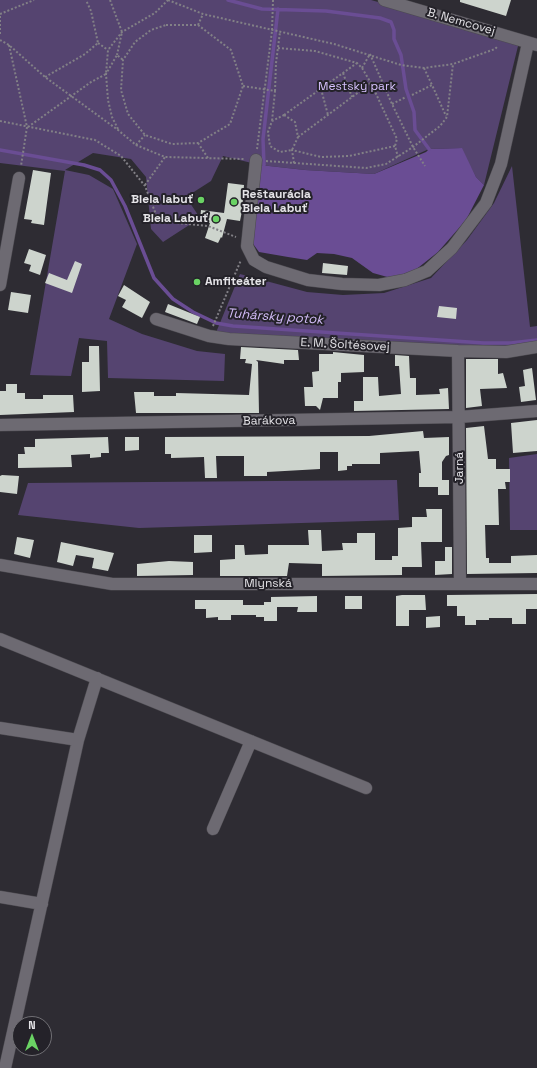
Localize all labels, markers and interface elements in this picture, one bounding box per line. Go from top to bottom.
street label: B. Nemcovej [425,5,497,39]
park label: Mestský park [318,80,396,94]
place label: Reštaurácia Biela Labuť [242,188,311,216]
place label: Biela labuť [131,193,193,207]
marker: Biela labuť [196,195,206,205]
marker: Reštaurácia Biela Labuť [229,197,239,207]
place label: Biela Labuť [143,212,208,226]
marker: Biela Labuť [211,214,221,224]
place label: Amfiteáter [205,275,266,289]
marker: Amfiteáter [192,277,202,287]
water label: Tuhársky potok [226,306,324,328]
street label: E. M. Šoltésovej [300,335,390,355]
street label: Barákova [243,413,295,429]
street label: Jarná [453,452,467,484]
street label: Mlynská [244,577,292,591]
north arrow [12,1016,52,1056]
text: N [28,1018,36,1032]

